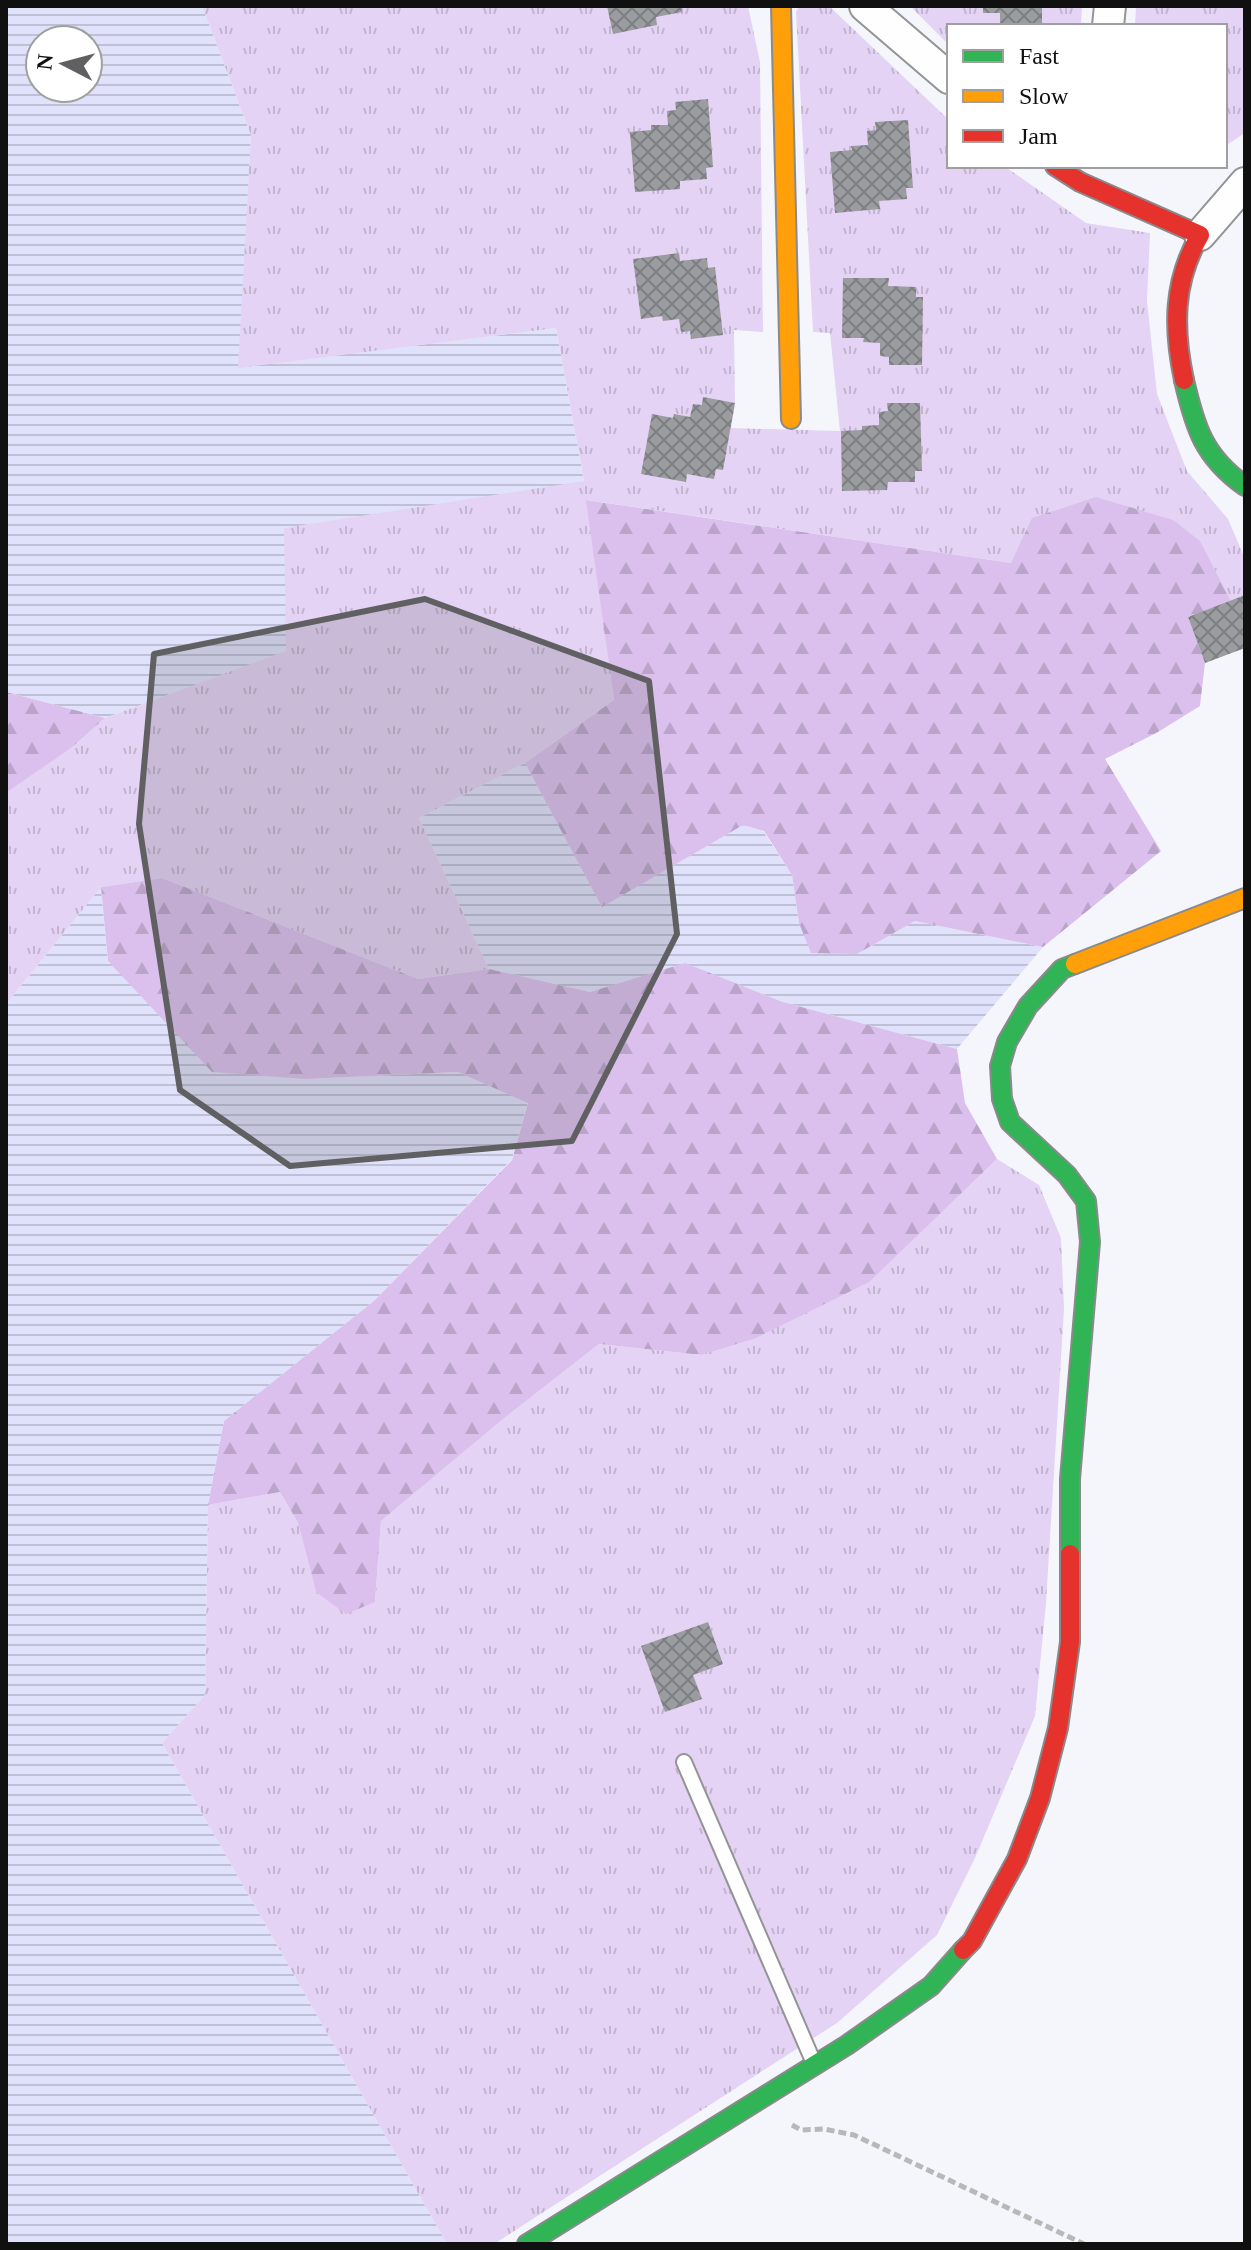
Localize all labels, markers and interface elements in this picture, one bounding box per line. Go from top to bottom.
north arrow [24,24,104,104]
legend [947,24,1227,168]
text: Fast [1019,43,1059,69]
text: N [31,53,58,71]
text: Slow [1019,83,1069,109]
text: Jam [1019,123,1058,149]

